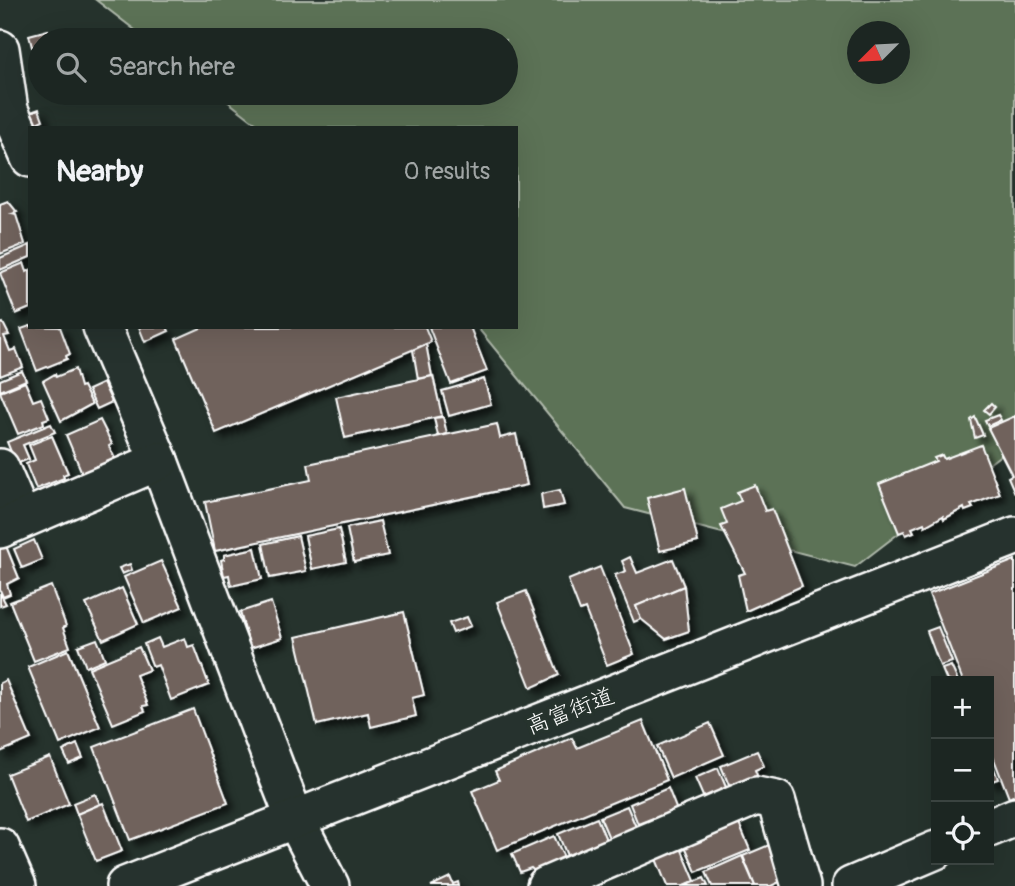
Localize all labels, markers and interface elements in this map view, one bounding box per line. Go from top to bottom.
north arrow [847,21,910,84]
search box [28,28,518,105]
icon: search [52,48,90,86]
text: Search here [108,51,235,83]
text: Nearby [56,153,143,190]
text: 0 results [404,157,490,186]
map controls [931,676,994,865]
button: + [931,676,994,739]
street label: 高富街道 [522,681,618,741]
button: − [931,739,994,802]
button: locate [931,802,994,865]

